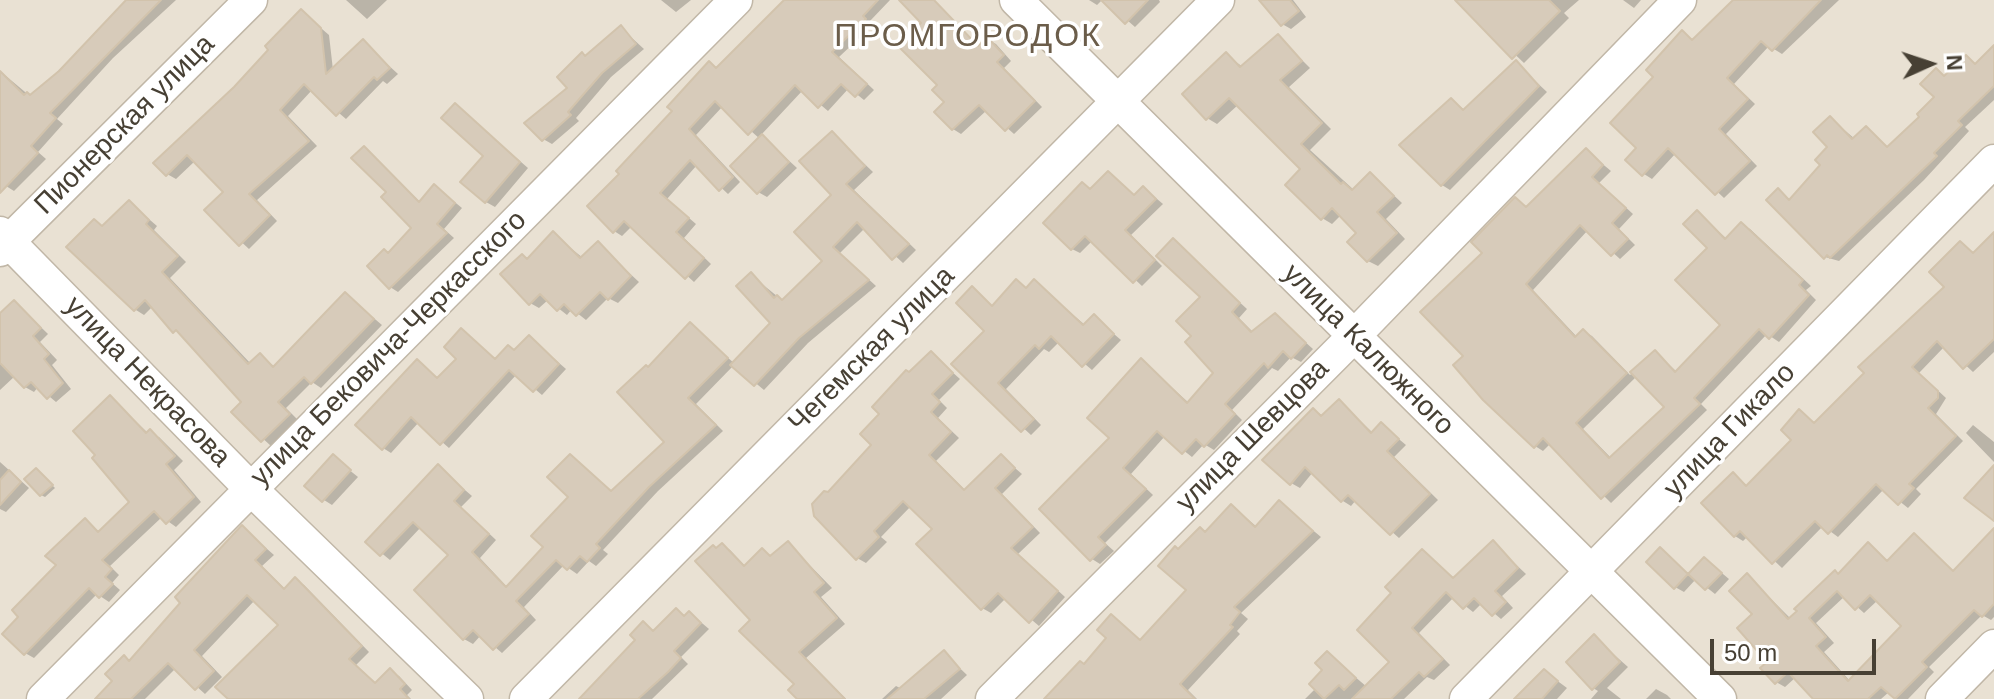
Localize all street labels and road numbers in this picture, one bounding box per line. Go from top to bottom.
street label: Пионерская улица [28,28,222,222]
street label: улица Бековича-Черкасского [244,204,534,494]
street label: улица Калюжного [1275,257,1461,443]
street label: Чегемская улица [782,260,962,440]
street label: улица Некрасова [57,290,237,474]
street label: улица Шевцова [1170,353,1336,519]
street label: улица Гикало [1657,357,1803,505]

